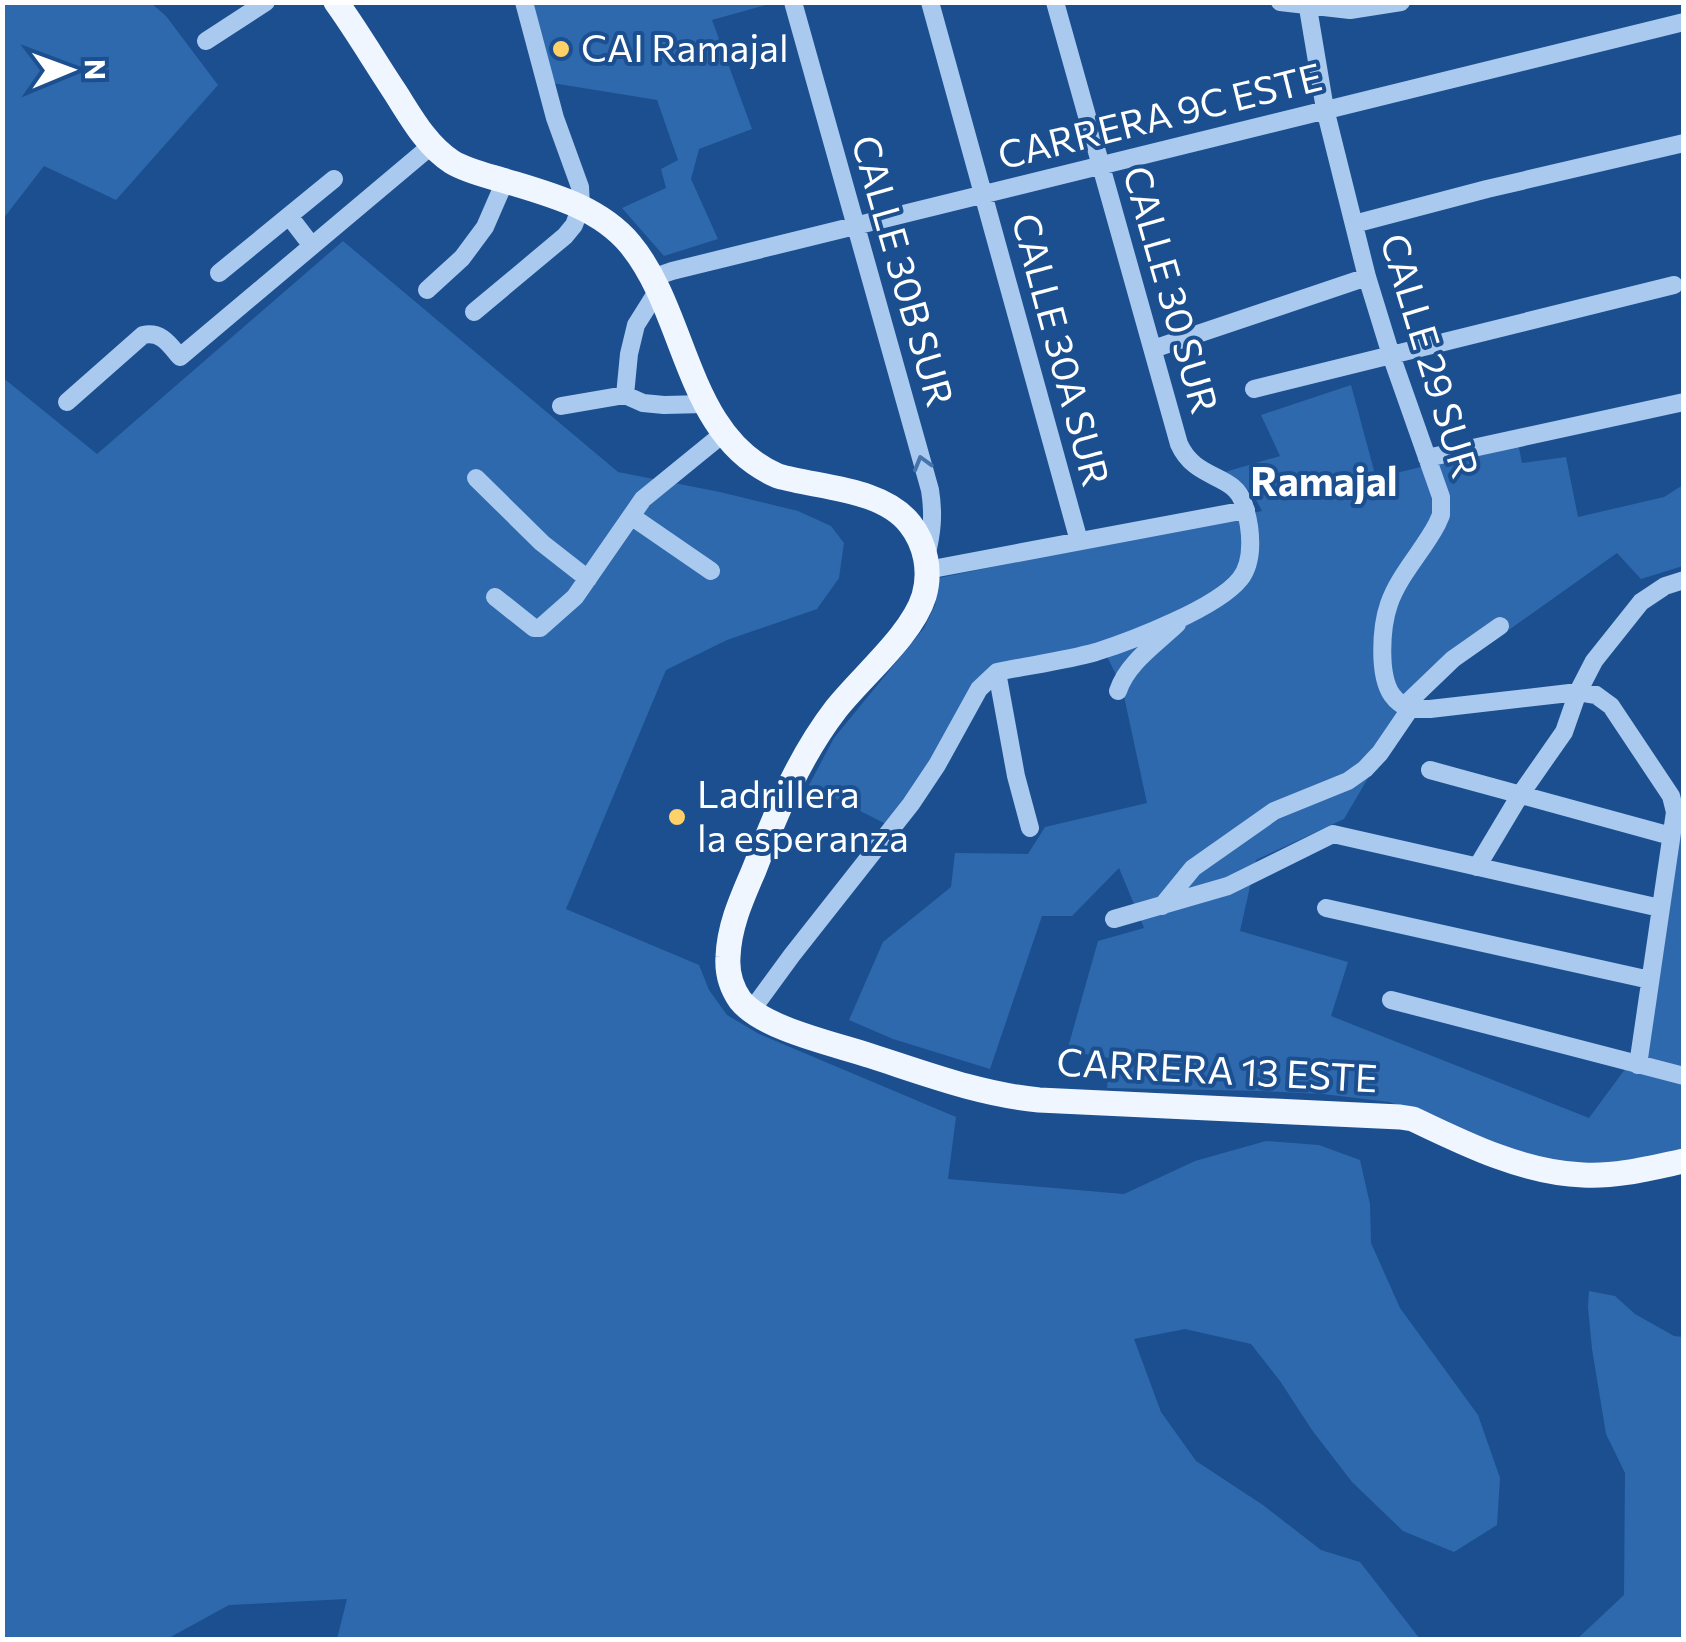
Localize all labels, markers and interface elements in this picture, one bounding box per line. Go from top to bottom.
north arrow [20,20,120,120]
place label: CAI Ramajal [581,23,789,70]
marker: CAI Ramajal [550,38,572,60]
street label: CARRERA 9C ESTE [992,52,1326,178]
text: N [79,59,113,80]
street label: CALLE 30B SUR [843,130,965,411]
street label: CALLE 30 SUR [1115,160,1230,418]
street label: CALLE 30A SUR [1003,208,1121,491]
street label: CALLE 29 SUR [1372,228,1491,483]
one-way arrow [913,454,934,472]
district label: Ramajal [1250,455,1398,504]
place label: Ladrillera la esperanza [697,769,909,860]
marker: Ladrillera la esperanza [666,806,688,828]
street label: CARRERA 13 ESTE [1056,1037,1379,1100]

